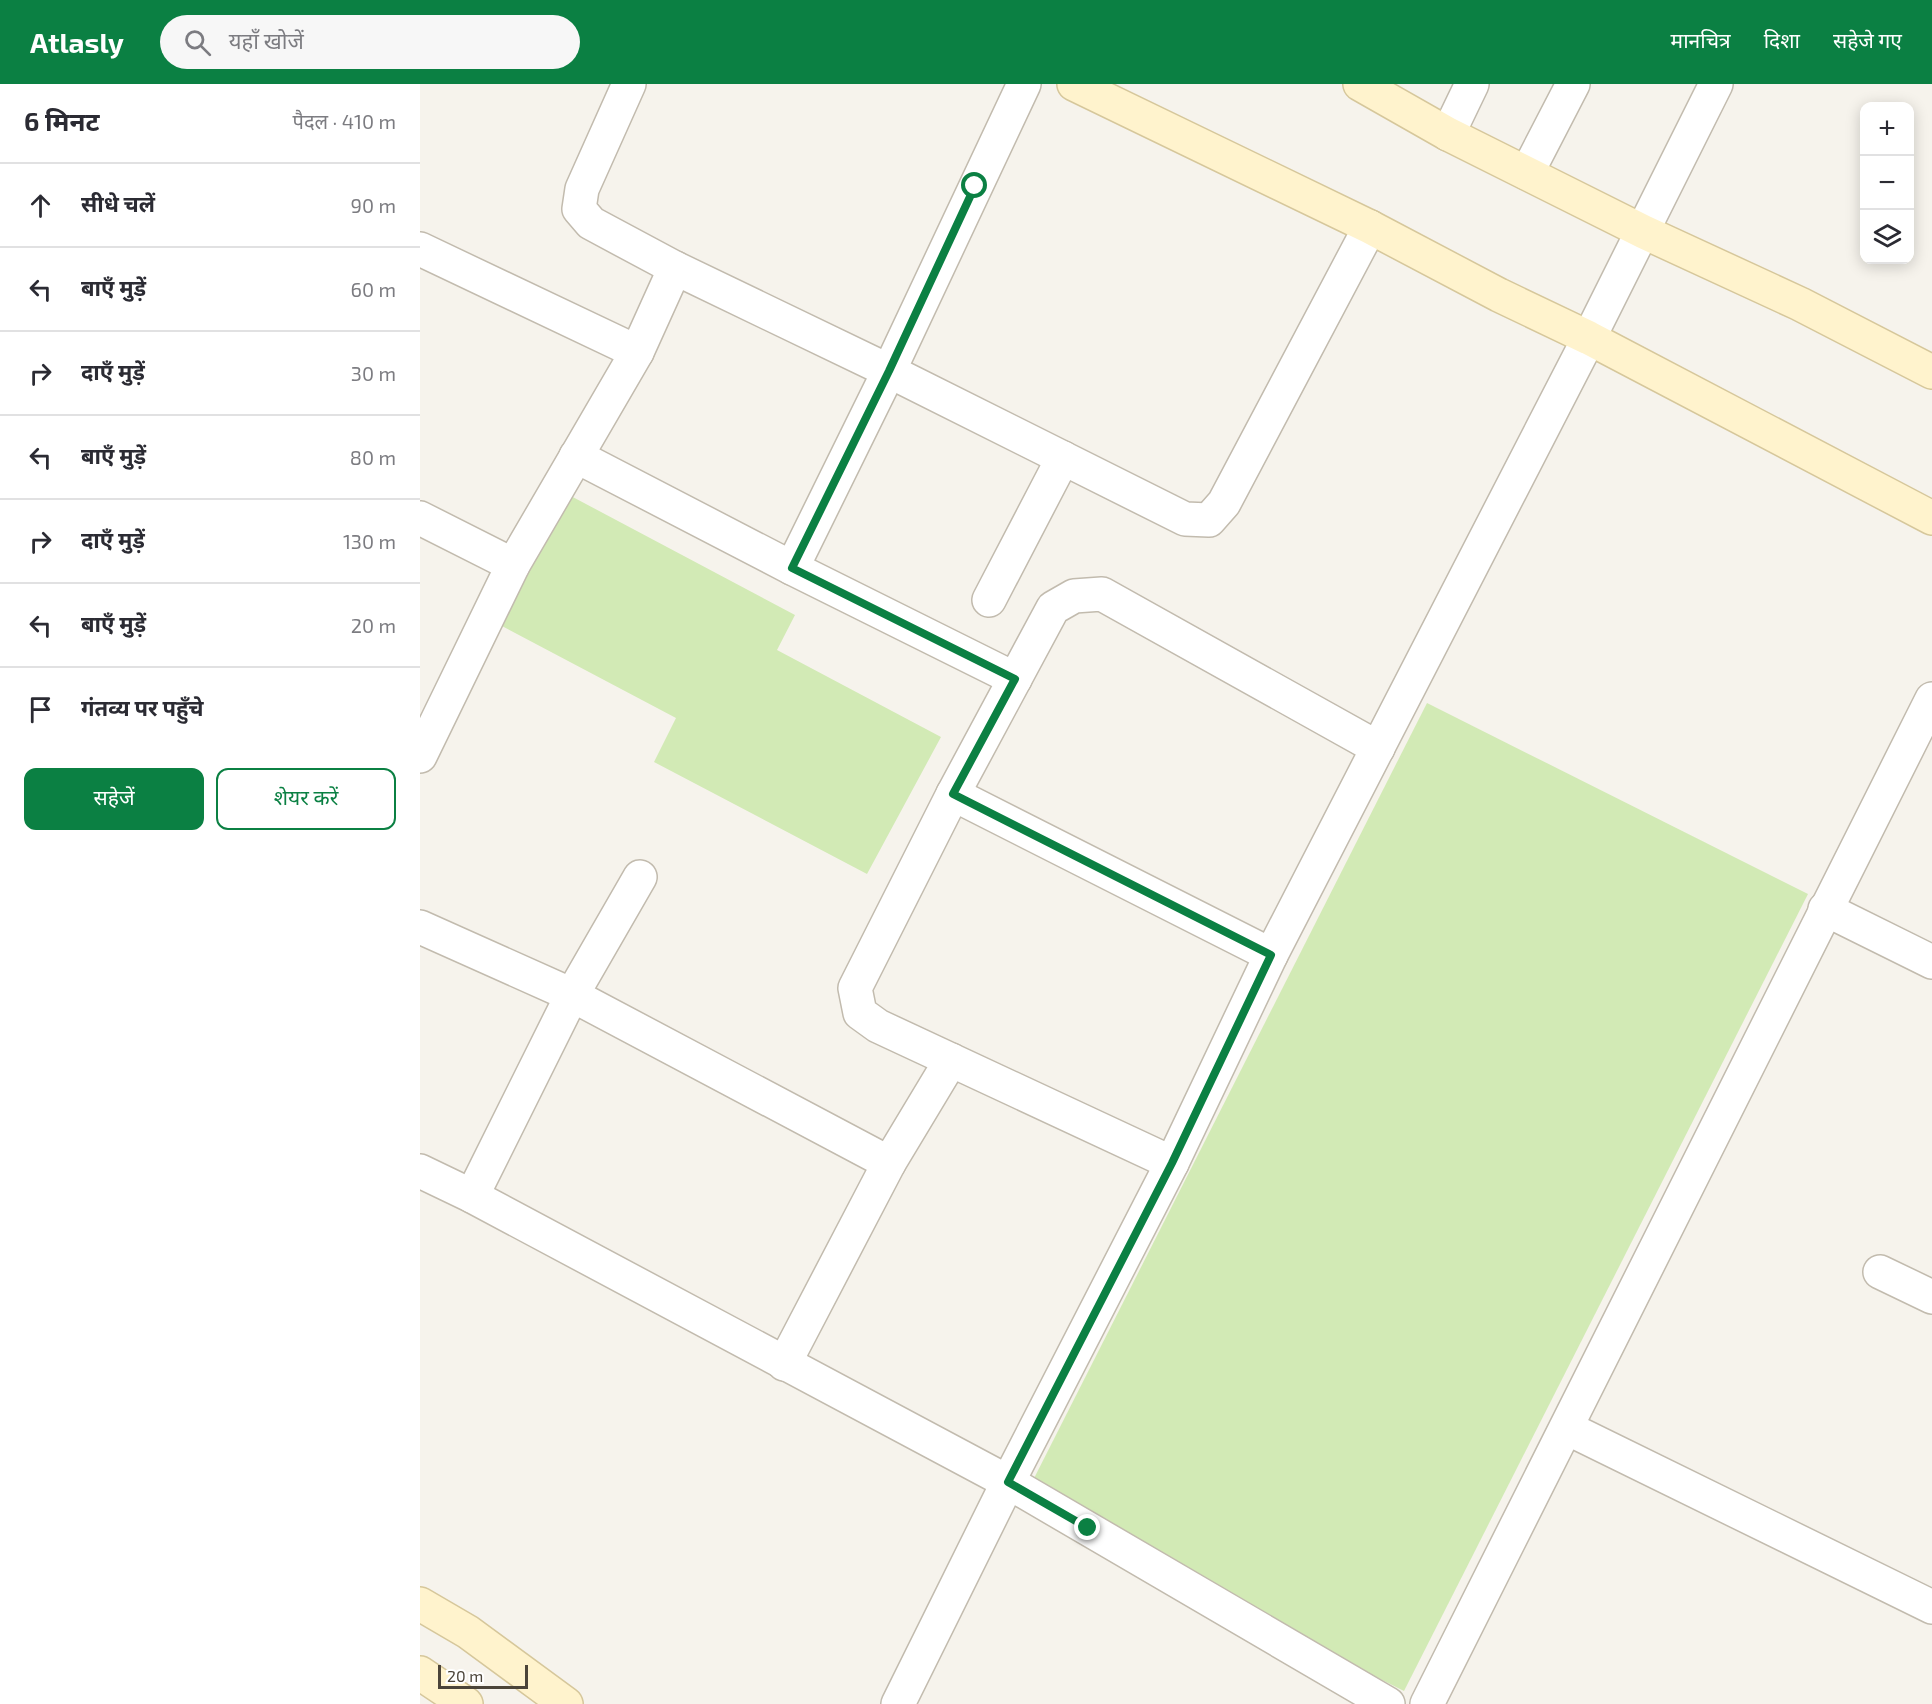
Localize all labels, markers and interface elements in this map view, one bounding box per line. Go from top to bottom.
search box [160,15,580,69]
text: Atlasly [30,25,124,59]
icon: search [181,26,214,59]
text: यहाँ खोजें [229,27,304,53]
text: मानचित्र [1671,27,1731,52]
text: दिशा [1764,27,1800,52]
text: सहेजे गए [1833,27,1902,52]
map controls [1860,102,1914,264]
button: + [1860,102,1914,156]
text: 6 मिनट [24,105,100,136]
text: पैदल · 410 m [293,109,396,133]
button: − [1860,156,1914,210]
route start [961,172,987,198]
icon: ahead [24,189,57,222]
text: सीधे चलें [81,190,155,216]
text: 90 m [351,193,396,217]
button: layers [1860,210,1914,264]
icon: left [24,273,57,306]
text: बाएँ मुड़ें [81,274,146,300]
text: 60 m [351,277,396,301]
icon: right [24,357,57,390]
text: दाएँ मुड़ें [81,358,145,384]
text: 30 m [351,361,396,385]
icon: left [24,441,57,474]
text: बाएँ मुड़ें [81,442,146,468]
text: 80 m [350,445,396,469]
icon: right [24,525,57,558]
text: दाएँ मुड़ें [81,526,145,552]
text: 130 m [343,529,396,553]
icon: left [24,609,57,642]
text: बाएँ मुड़ें [81,610,146,636]
text: 20 m [351,613,396,637]
icon: arrive [24,693,57,726]
text: गंतव्य पर पहुँचे [81,694,204,720]
button: सहेजें [24,768,204,830]
button: शेयर करें [216,768,396,830]
route end [1074,1514,1100,1540]
scale bar [438,1662,528,1690]
text: 20 m [447,1666,483,1685]

